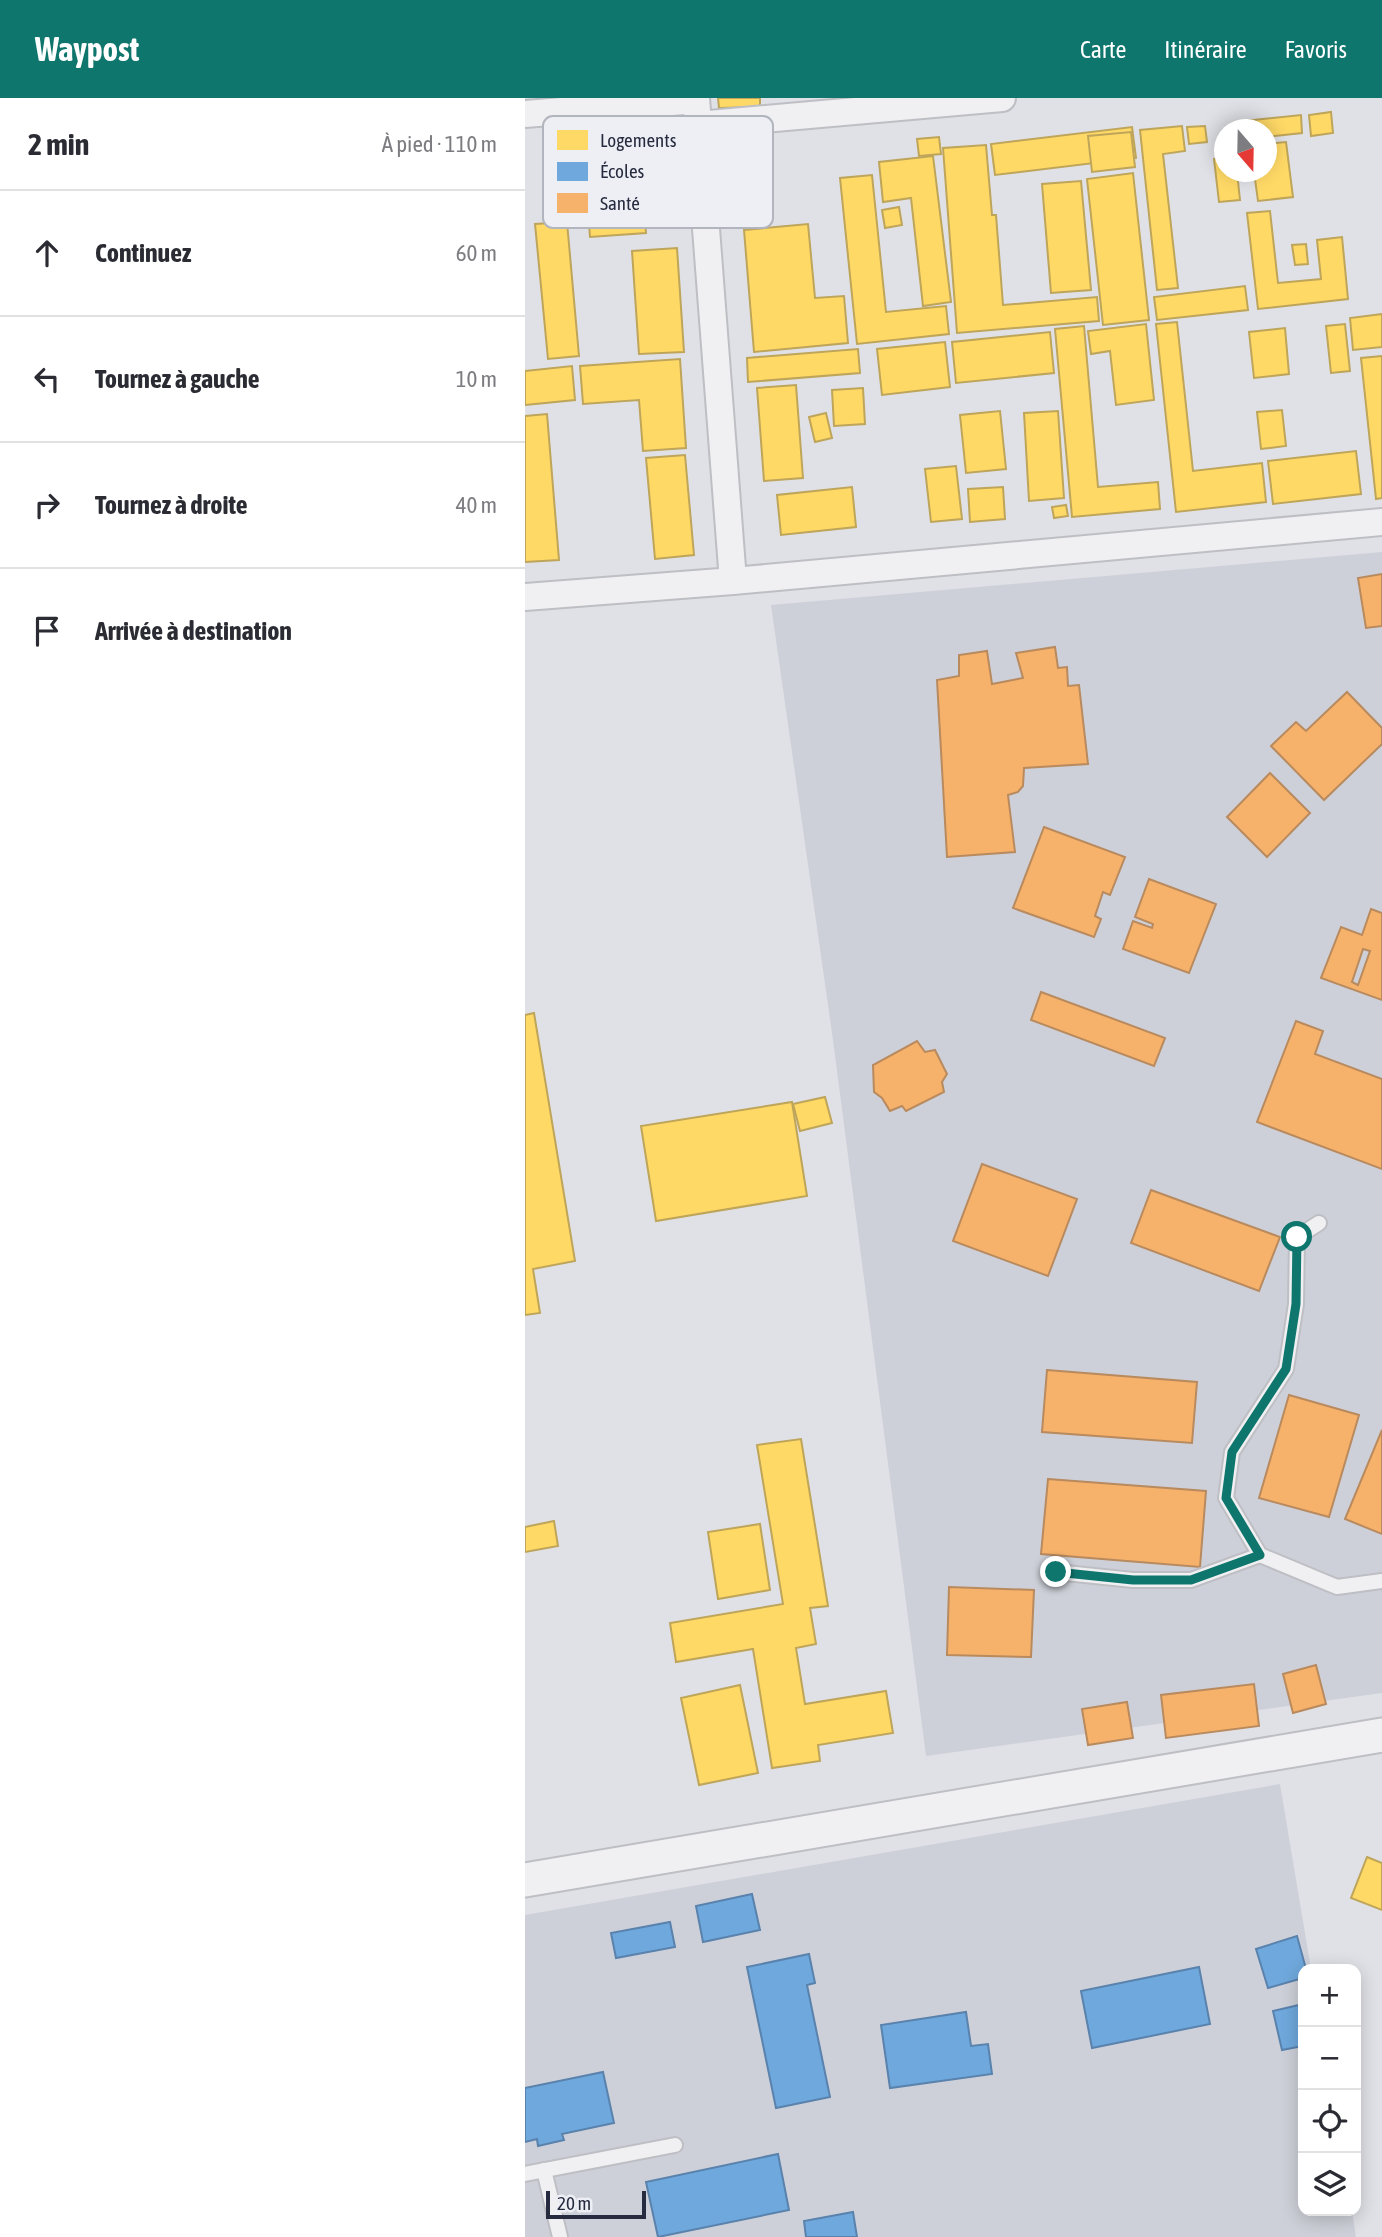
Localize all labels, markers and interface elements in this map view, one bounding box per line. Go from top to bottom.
text: Waypost [35,30,139,68]
text: Carte [1080,36,1126,63]
text: Itinéraire [1164,36,1247,63]
text: Favoris [1285,36,1347,63]
legend [543,116,773,228]
north arrow [1214,119,1277,182]
text: 2 min [28,127,89,161]
text: Logements [600,129,677,151]
text: À pied · 110 m [382,131,497,157]
text: Écoles [600,160,645,182]
text: Santé [600,192,640,214]
icon: ahead [28,234,66,272]
text: Continuez [95,238,191,268]
text: 60 m [456,240,497,266]
icon: left [28,360,66,398]
text: Tournez à gauche [95,364,260,394]
text: 10 m [456,366,497,392]
icon: right [28,486,66,524]
text: Tournez à droite [95,490,248,520]
text: 40 m [456,492,497,518]
icon: arrive [28,612,66,650]
text: Arrivée à destination [95,616,292,646]
route start [1281,1221,1312,1252]
route end [1040,1556,1071,1587]
map controls [1298,1964,1361,2216]
button: + [1298,1964,1361,2027]
button: − [1298,2027,1361,2090]
button: locate [1298,2090,1361,2153]
button: layers [1298,2153,1361,2216]
scale bar [546,2188,646,2220]
text: 20 m [557,2192,591,2214]

